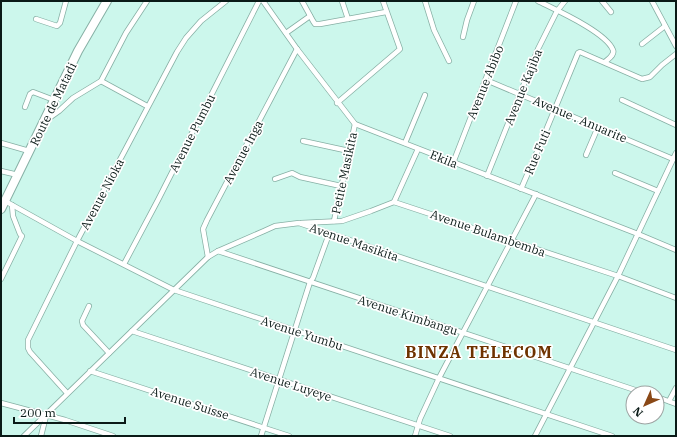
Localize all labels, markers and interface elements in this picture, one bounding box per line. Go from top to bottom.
street label: Avenue Abibo [463,43,507,121]
street label: Avenue Kajiba [501,46,545,127]
street label: Route de Matadi [26,60,80,148]
street label: Avenue Pumbu [166,91,218,175]
street label: Avenue . Anuarite [531,92,629,146]
street label: Avenue Inga [220,117,266,186]
street label: Rue Futi [521,127,553,177]
street label: Petite Masikita [328,130,360,215]
street label: Ekila [428,147,460,171]
street label: Avenue Nioka [77,155,127,232]
street label: Avenue Bulambemba [428,206,548,260]
street label: Avenue Masikita [307,220,401,264]
street label: Avenue Kimbangu [356,292,460,338]
street label: Avenue Yumbu [259,313,346,354]
district label: BINZA TELECOM [405,342,553,362]
street label: Avenue Luyeye [248,364,334,404]
street label: Avenue Suisse [149,383,231,423]
north arrow [625,385,665,425]
scale bar [14,399,125,425]
text: N [630,404,646,420]
text: 200 m [20,405,56,420]

